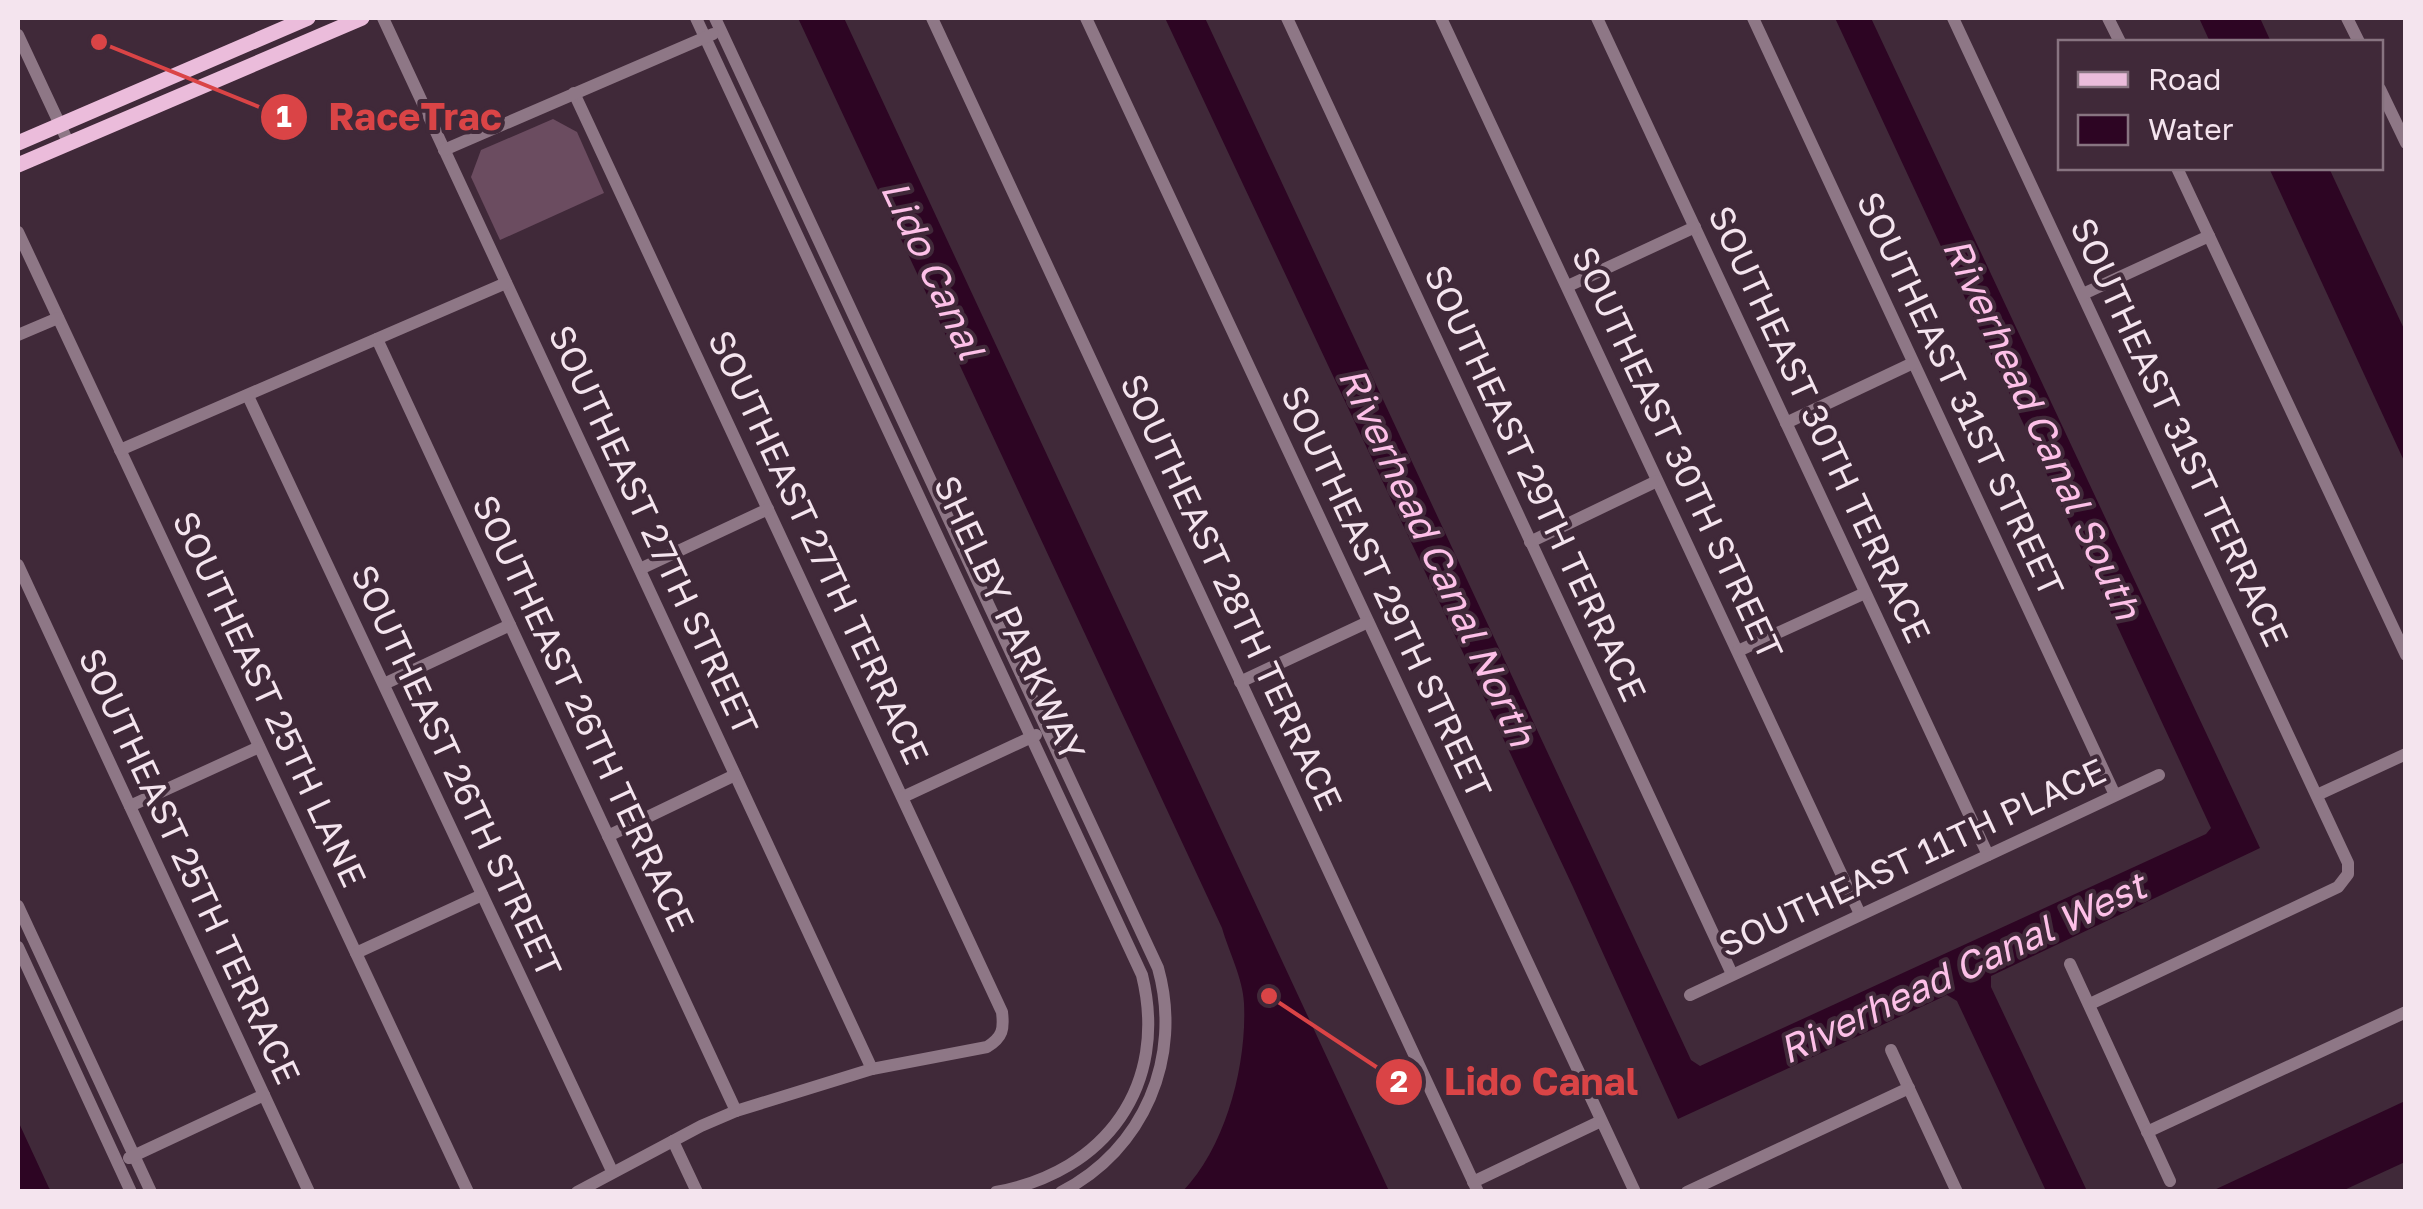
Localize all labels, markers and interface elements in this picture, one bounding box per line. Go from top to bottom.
legend [2058,40,2383,170]
text: Road [2148,61,2222,97]
callout: RaceTrac [259,83,522,151]
text: RaceTrac [328,93,502,138]
text: 1 [276,98,292,134]
text: Water [2148,111,2234,147]
water label: Lido Canal [873,173,996,367]
street label: SOUTHEAST 31ST STREET [1849,185,2073,603]
street label: SOUTHEAST 30TH TERRACE [1700,199,1940,649]
street label: SOUTHEAST 31ST TERRACE [2062,211,2298,653]
water label: Riverhead Canal South [1935,230,2152,627]
street label: SOUTHEAST 30TH STREET [1564,240,1792,666]
street label: SOUTHEAST 29TH TERRACE [1416,258,1656,708]
street label: SOUTHEAST 27TH STREET [540,318,768,742]
street label: SOUTHEAST 27TH TERRACE [700,324,938,770]
water label: Riverhead Canal North [1330,359,1546,754]
street label: SOUTHEAST 28TH TERRACE [1112,367,1352,817]
street label: SOUTHEAST 29TH STREET [1273,379,1501,805]
street label: SHELBY PARKWAY [926,469,1095,768]
street label: SOUTHEAST 26TH TERRACE [464,488,704,938]
street label: SOUTHEAST 25TH LANE [165,505,375,893]
street label: SOUTHEAST 26TH STREET [343,558,571,984]
street label: SOUTHEAST 25TH TERRACE [71,642,309,1090]
street label: SOUTHEAST 11TH PLACE [1712,749,2112,965]
water label: Riverhead Canal West [1772,861,2156,1072]
callout: Lido Canal [1374,1048,1659,1116]
text: Lido Canal [1444,1058,1638,1103]
text: 2 [1390,1063,1408,1099]

